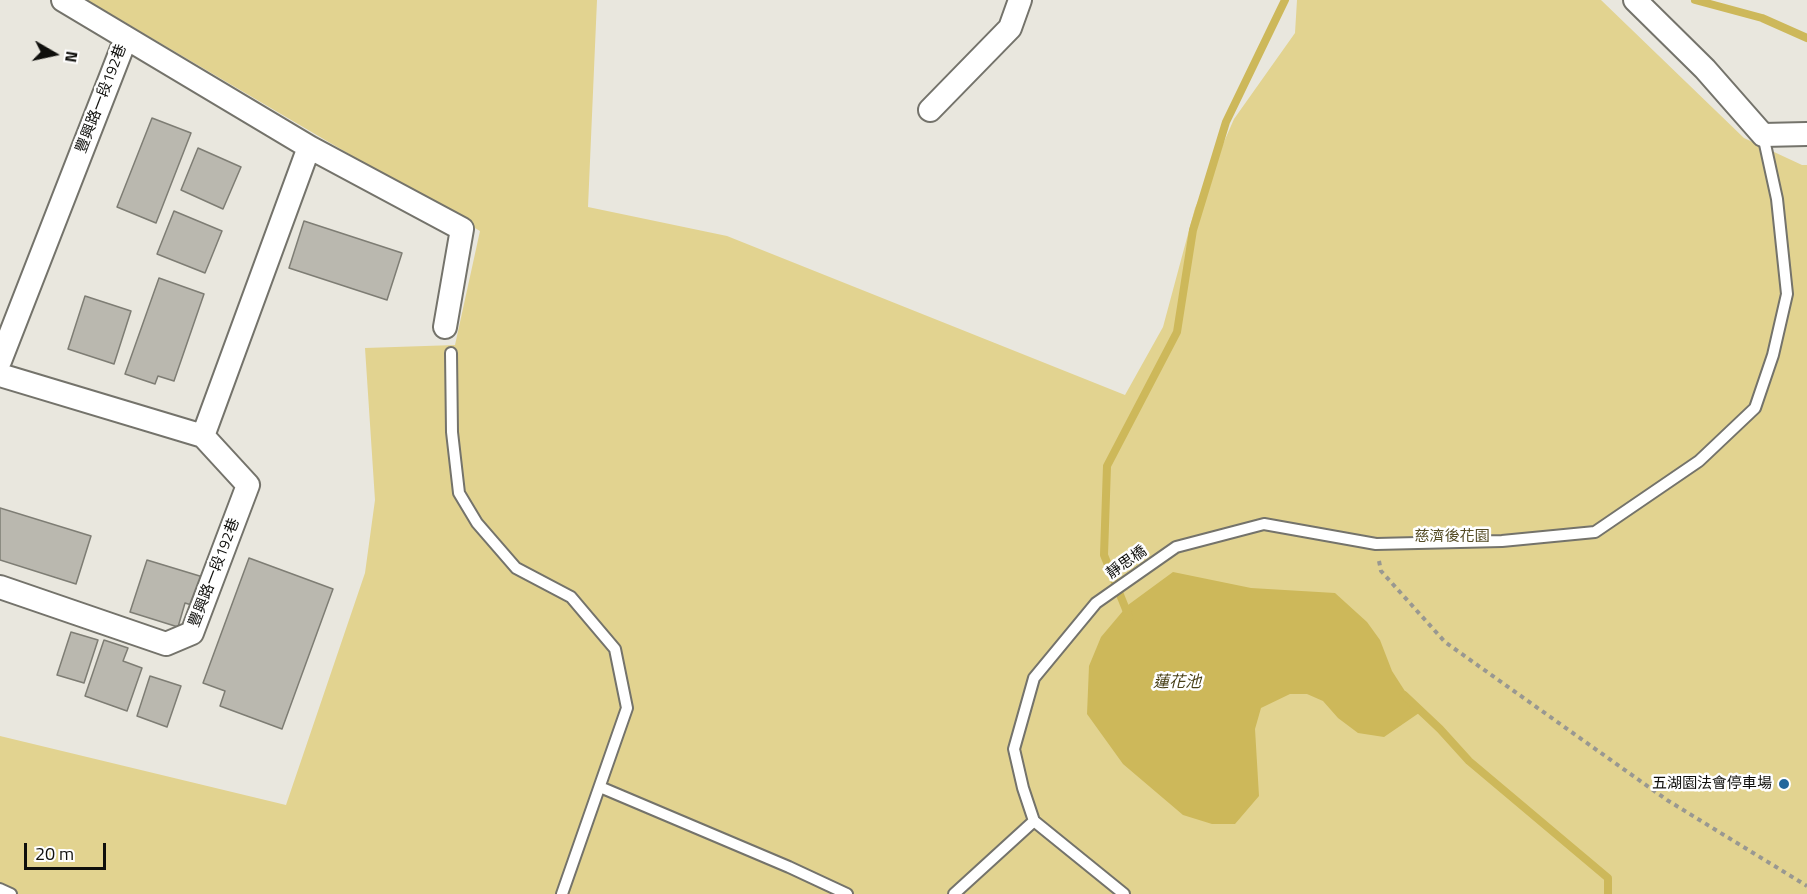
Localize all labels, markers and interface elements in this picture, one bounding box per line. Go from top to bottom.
north arrow [24,24,84,84]
street label: 豐興路一段192巷 [73,42,131,156]
text: N [59,49,84,64]
street label: 豐興路一段192巷 [186,516,244,630]
park label: 慈濟後花園 [1415,528,1489,546]
street label: 靜思橋 [1103,543,1151,583]
water label: 蓮花池 [1153,673,1201,693]
place label: 五湖園法會停車場 [1652,775,1772,793]
marker: 五湖園法會停車場 [1777,777,1791,791]
scale bar [27,831,110,869]
text: 20 m [35,840,74,867]

